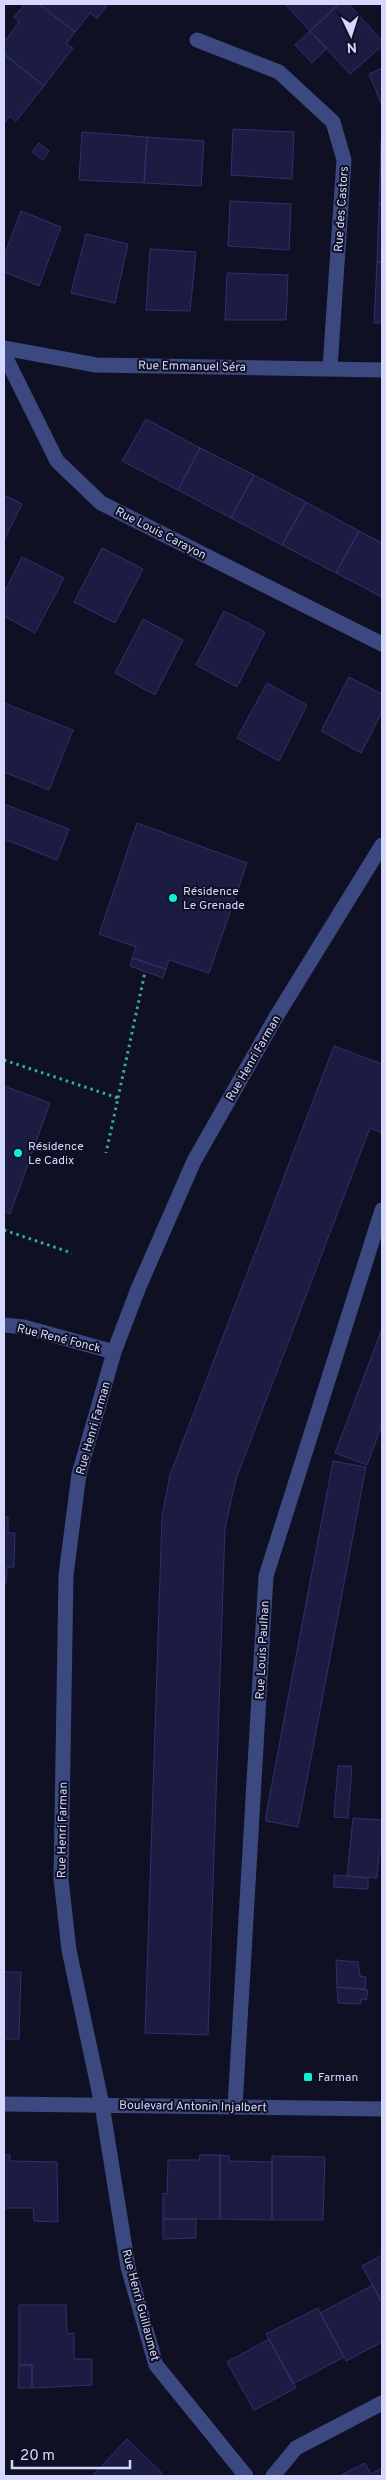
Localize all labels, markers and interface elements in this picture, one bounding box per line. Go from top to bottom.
north arrow [326,10,376,60]
text: N [346,38,357,55]
street label: Rue des Castors [331,166,353,253]
street label: Rue Emmanuel Séra [138,358,246,376]
street label: Rue Louis Carayon [112,504,209,564]
place label: Résidence Le Grenade [183,884,245,914]
marker: Résidence Le Grenade [167,892,179,904]
street label: Rue Henri Farman [223,1013,285,1104]
place label: Résidence Le Cadix [28,1139,84,1169]
marker: Résidence Le Cadix [12,1147,24,1159]
street label: Rue René Fonck [15,1321,102,1357]
street label: Rue Henri Farman [73,1380,115,1477]
street label: Rue Louis Paulhan [252,1600,274,1700]
street label: Rue Henri Farman [54,1782,72,1878]
place label: Farman [318,2070,358,2086]
marker: Farman [302,2071,314,2083]
street label: Boulevard Antonin Injalbert [119,2098,267,2116]
street label: Rue Henri Guillaumet [117,2248,163,2363]
scale bar [12,2438,130,2470]
text: 20 m [20,2447,55,2466]

